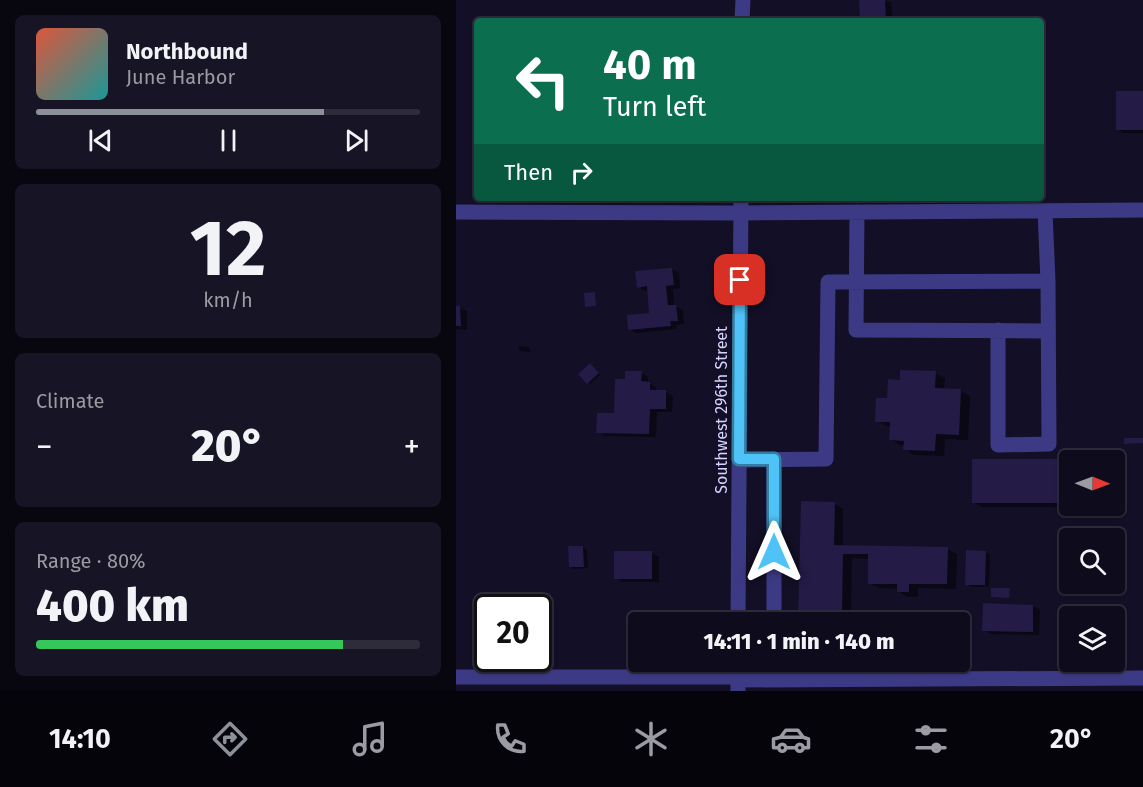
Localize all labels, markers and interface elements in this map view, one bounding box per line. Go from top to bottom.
text: Northbound [126,38,248,65]
text: 40 m [603,40,697,90]
icon: left [504,42,582,120]
text: June Harbor [126,65,235,89]
text: Turn left [603,91,706,123]
icon: previous [84,124,117,157]
icon: pause [212,124,245,157]
icon: next [340,124,373,157]
icon: right [565,156,598,189]
text: Then [504,159,553,186]
text: 12 [190,202,266,296]
pin [714,254,765,305]
icon: arrive [723,263,756,296]
text: km/h [203,288,253,312]
street label: Southwest 296th Street [712,326,731,494]
text: Climate [36,389,104,413]
text: 20° [191,419,265,473]
text: − [36,427,53,467]
text: + [404,427,420,467]
north arrow [1059,450,1125,516]
map controls [1059,450,1125,672]
position arrow [742,520,806,584]
button: search [1059,528,1125,594]
text: Range · 80% [36,549,146,573]
text: 400 km [36,579,189,633]
speed limit sign: 20 [474,594,552,672]
button: layers [1059,606,1125,672]
text: 14:11 · 1 min · 140 m [703,628,895,655]
icon: directions [209,718,251,760]
icon: music [349,718,391,760]
icon: phone [489,718,531,760]
icon: climate [630,718,672,760]
icon: car [770,718,812,760]
icon: filters [910,718,952,760]
text: 14:10 [49,723,111,755]
text: 20° [1050,723,1094,755]

